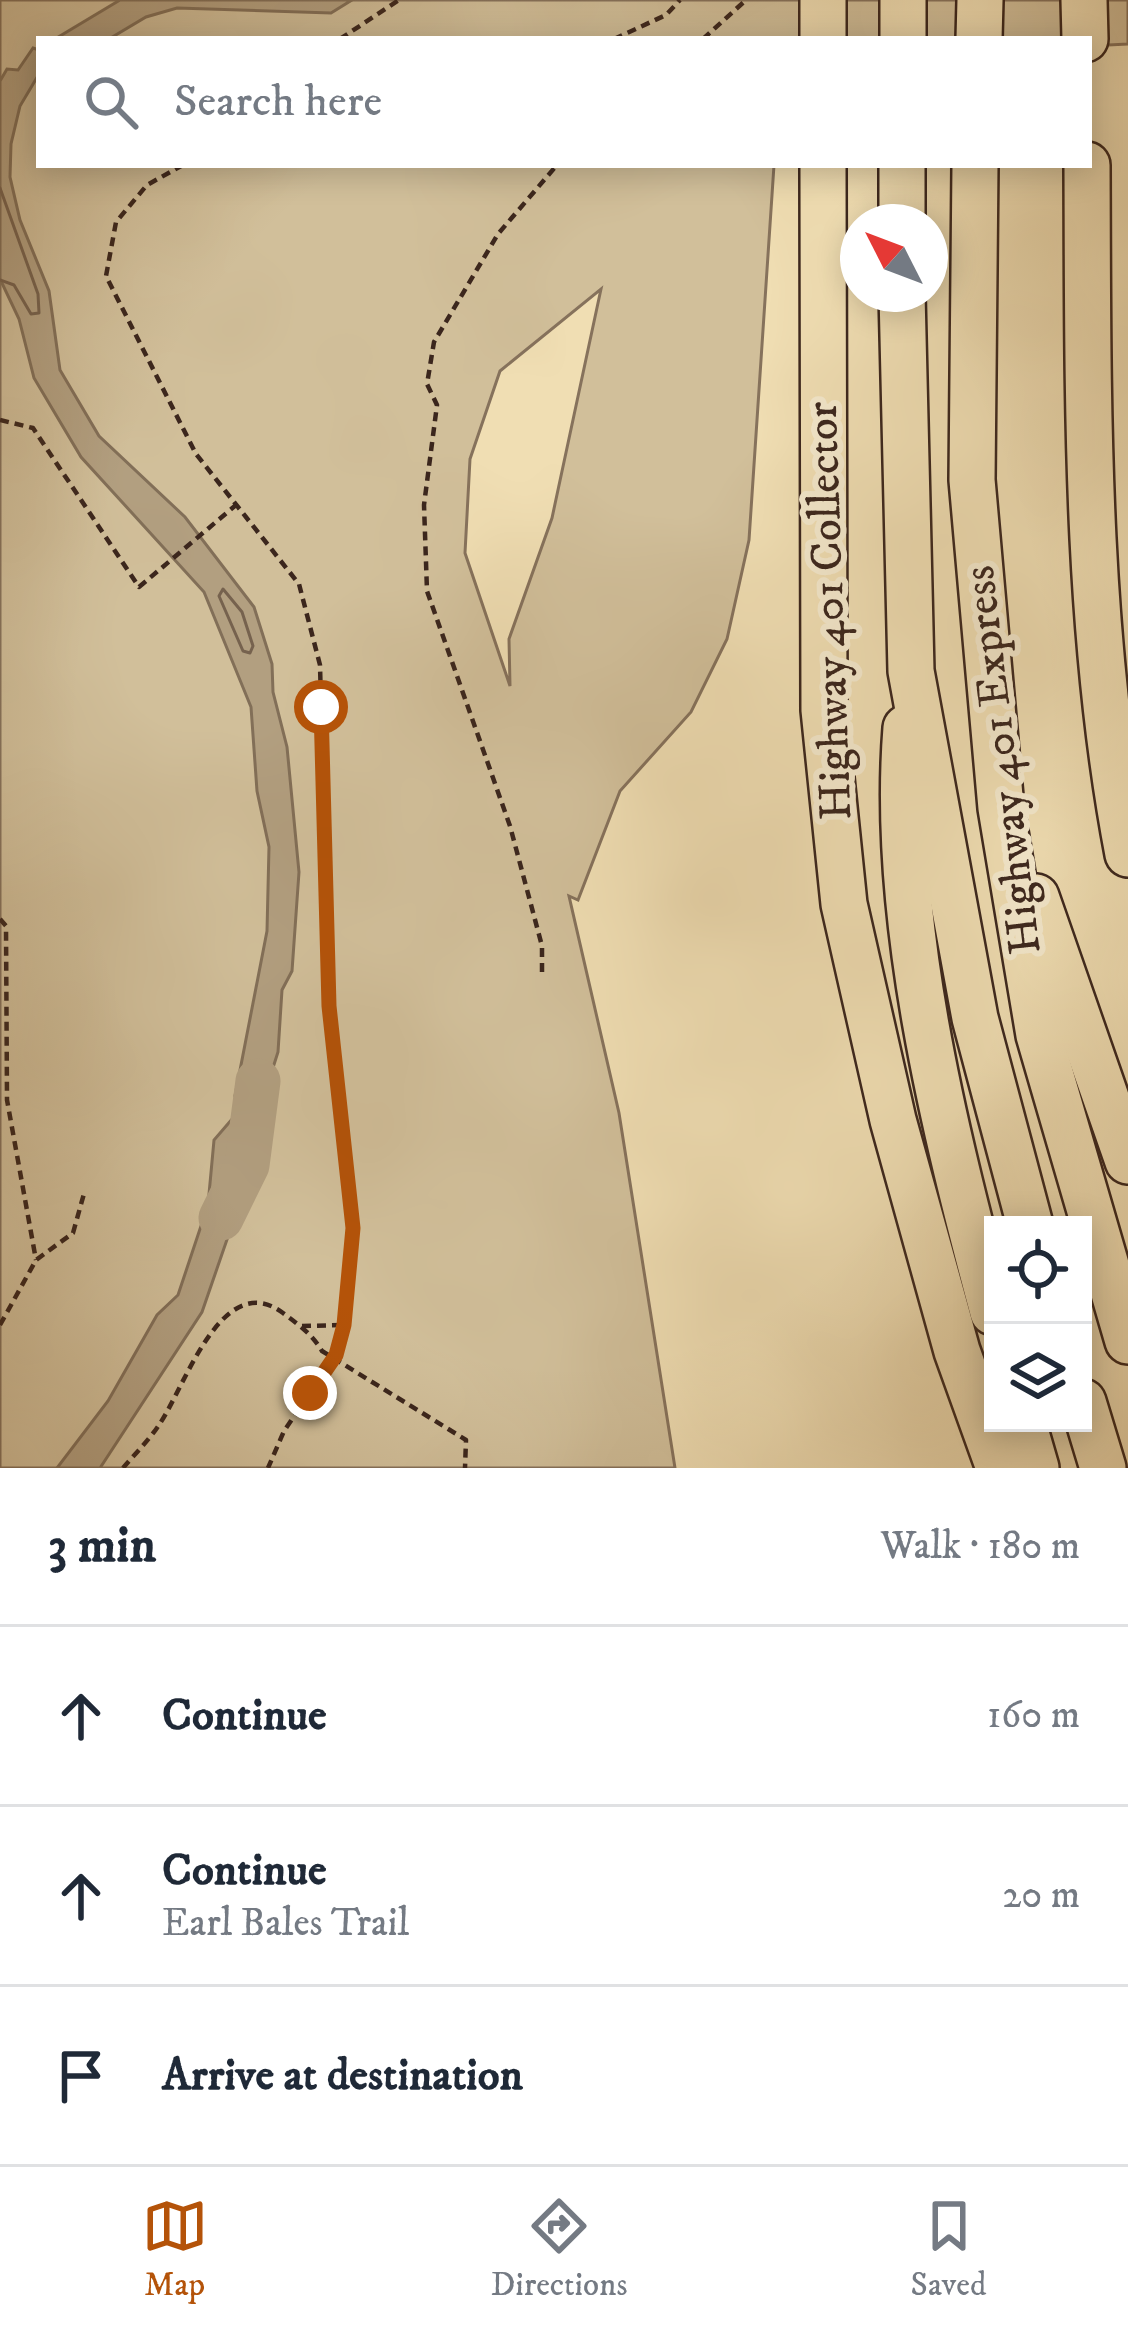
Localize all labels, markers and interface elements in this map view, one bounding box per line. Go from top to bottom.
search box [36,36,1092,168]
icon: search [78,69,144,135]
text: Search here [174,74,382,130]
north arrow [840,204,948,312]
street label: Highway 401 Collector [795,401,865,821]
street label: Highway 401 Express [951,562,1055,958]
route start [294,680,348,734]
map controls [984,1216,1092,1432]
button: locate [984,1216,1092,1324]
button: layers [984,1324,1092,1432]
route end [283,1366,337,1420]
text: 3 min [48,1514,156,1578]
text: Walk · 180 m [880,1522,1080,1571]
icon: ahead [48,1683,114,1749]
text: Continue [162,1688,327,1744]
text: 160 m [987,1691,1080,1740]
text: Continue [162,1843,327,1899]
icon: ahead [48,1863,114,1929]
text: 20 m [1002,1871,1080,1920]
text: Earl Bales Trail [162,1899,409,1948]
icon: arrive [48,2043,114,2109]
text: Arrive at destination [162,2048,523,2104]
tab: Map [142,2193,208,2306]
tab: Directions [491,2193,627,2306]
tab: Saved [911,2193,986,2306]

